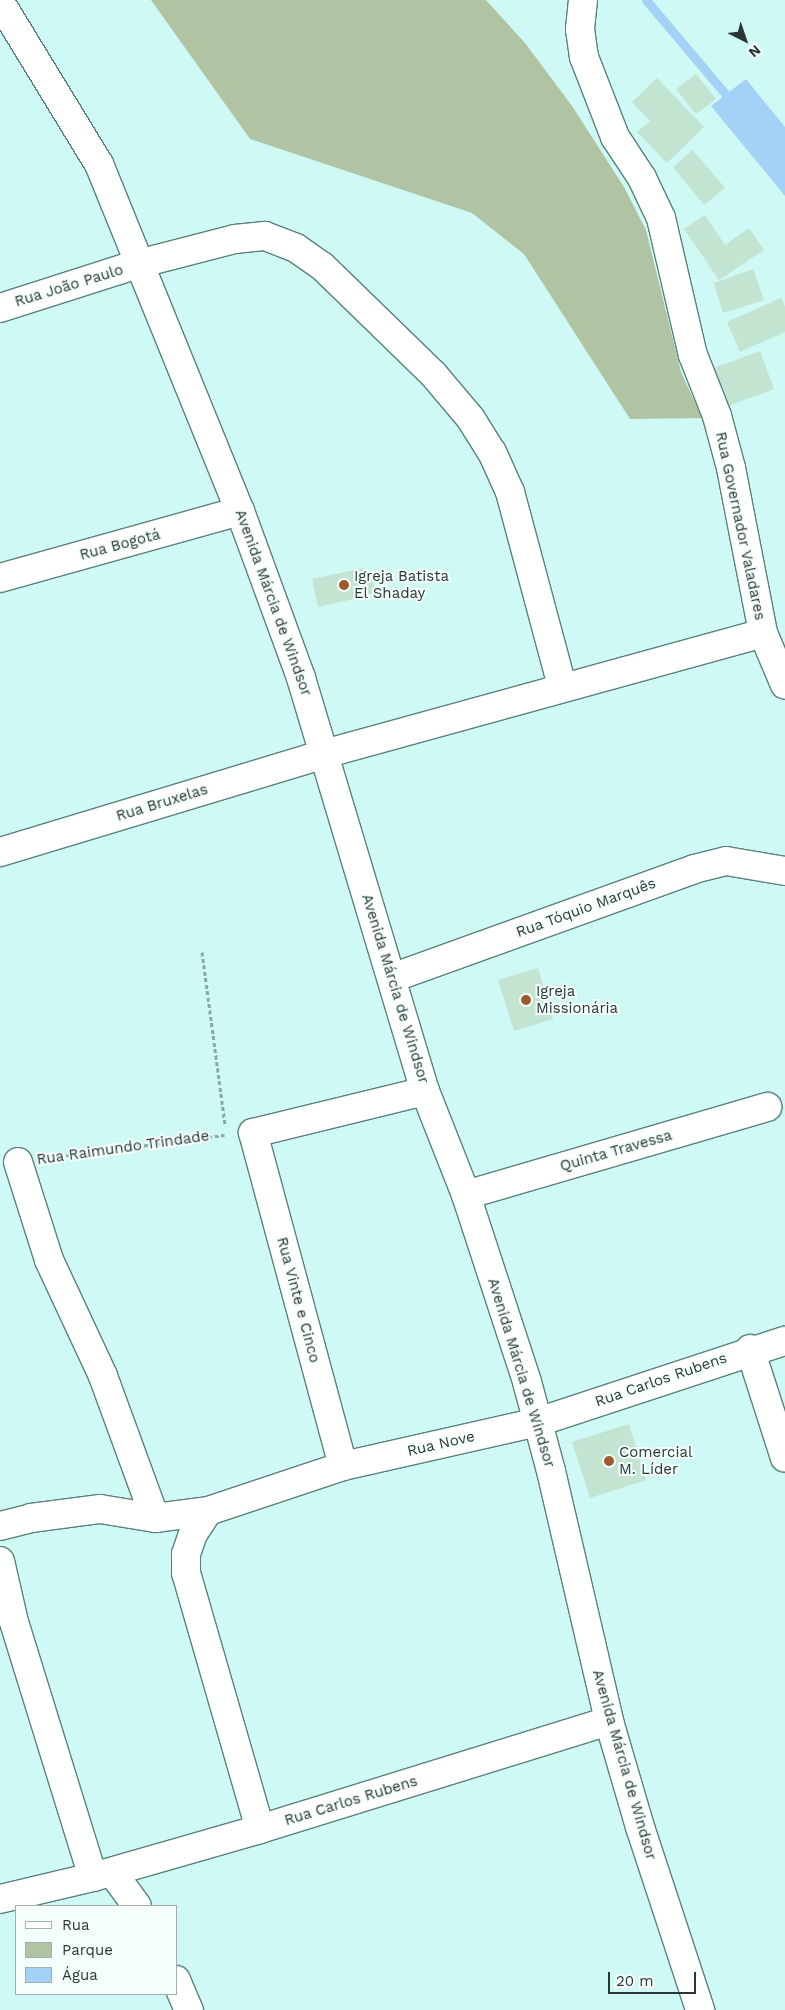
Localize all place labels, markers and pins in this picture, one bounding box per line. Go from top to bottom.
place label: Igreja Batista El Shaday [354,567,449,602]
marker: Igreja Batista El Shaday [338,579,350,591]
place label: Igreja Missionária [536,982,618,1017]
marker: Igreja Missionária [520,994,532,1006]
place label: Comercial M. Líder [619,1443,693,1478]
marker: Comercial M. Líder [603,1455,615,1467]

